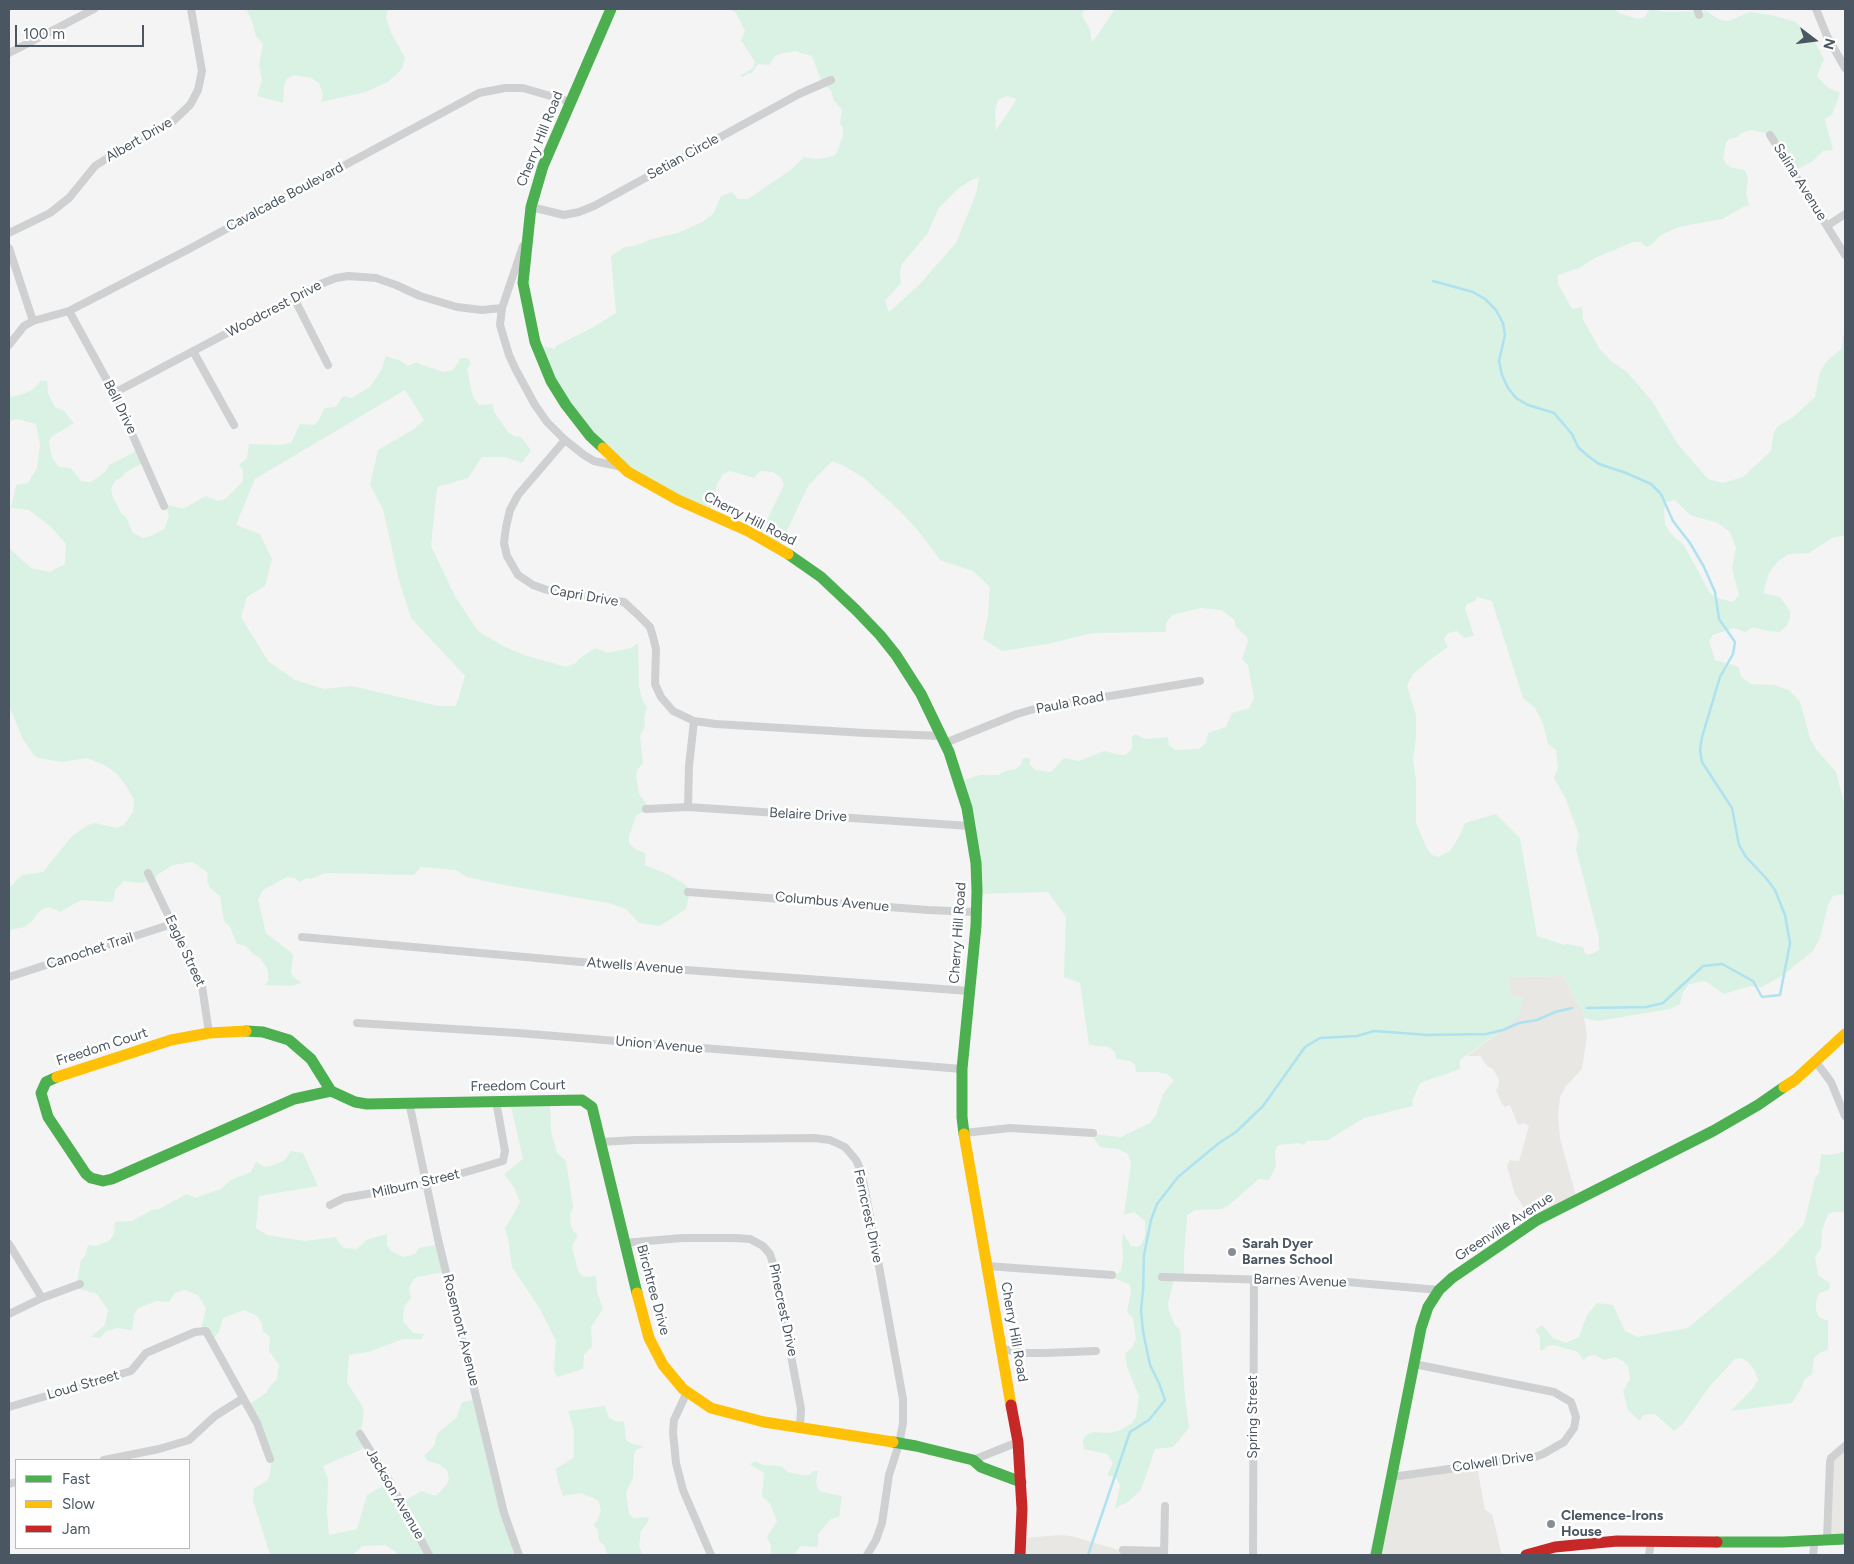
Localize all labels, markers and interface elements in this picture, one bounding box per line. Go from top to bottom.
scale bar [18,15,146,47]
north arrow [1789,15,1839,65]
text: 100 m [23,25,65,43]
text: N [1819,37,1839,51]
street label: Cherry Hill Road [513,89,567,189]
street label: Albert Drive [103,114,175,166]
street label: Setian Circle [644,130,722,184]
street label: Salina Avenue [1770,140,1830,224]
street label: Cavalcade Boulevard [223,159,347,235]
street label: Woodcrest Drive [224,277,324,341]
street label: Bell Drive [100,377,140,437]
street label: Cherry Hill Road [701,488,799,550]
street label: Capri Drive [548,582,620,610]
street label: Paula Road [1035,688,1105,718]
street label: Belaire Drive [769,805,847,825]
street label: Cherry Hill Road [946,882,970,984]
street label: Columbus Avenue [774,889,890,915]
street label: Eagle Street [161,913,209,989]
street label: Canochet Trail [45,929,135,973]
street label: Atwells Avenue [586,954,684,978]
street label: Freedom Court [54,1024,150,1070]
street label: Union Avenue [615,1033,703,1057]
street label: Freedom Court [470,1077,566,1095]
street label: Milburn Street [371,1166,461,1202]
street label: Ferncrest Drive [850,1168,886,1264]
street label: Greenville Avenue [1452,1189,1556,1265]
place label: Sarah Dyer Barnes School [1242,1236,1333,1268]
street label: Birchtree Drive [633,1243,673,1337]
marker: Sarah Dyer Barnes School [1226,1246,1238,1258]
street label: Pinecrest Drive [765,1262,801,1358]
street label: Barnes Avenue [1253,1271,1347,1291]
street label: Rosemont Avenue [439,1272,483,1388]
street label: Cherry Hill Road [997,1281,1031,1383]
street label: Loud Street [45,1367,121,1403]
street label: Spring Street [1245,1375,1261,1459]
street label: Jackson Avenue [362,1446,428,1542]
street label: Colwell Drive [1451,1448,1535,1476]
legend [15,1459,190,1549]
text: Fast [62,1470,90,1488]
text: Slow [62,1495,95,1513]
place label: Clemence-Irons House [1561,1508,1663,1540]
marker: Clemence-Irons House [1545,1518,1557,1530]
text: Jam [62,1520,90,1538]

